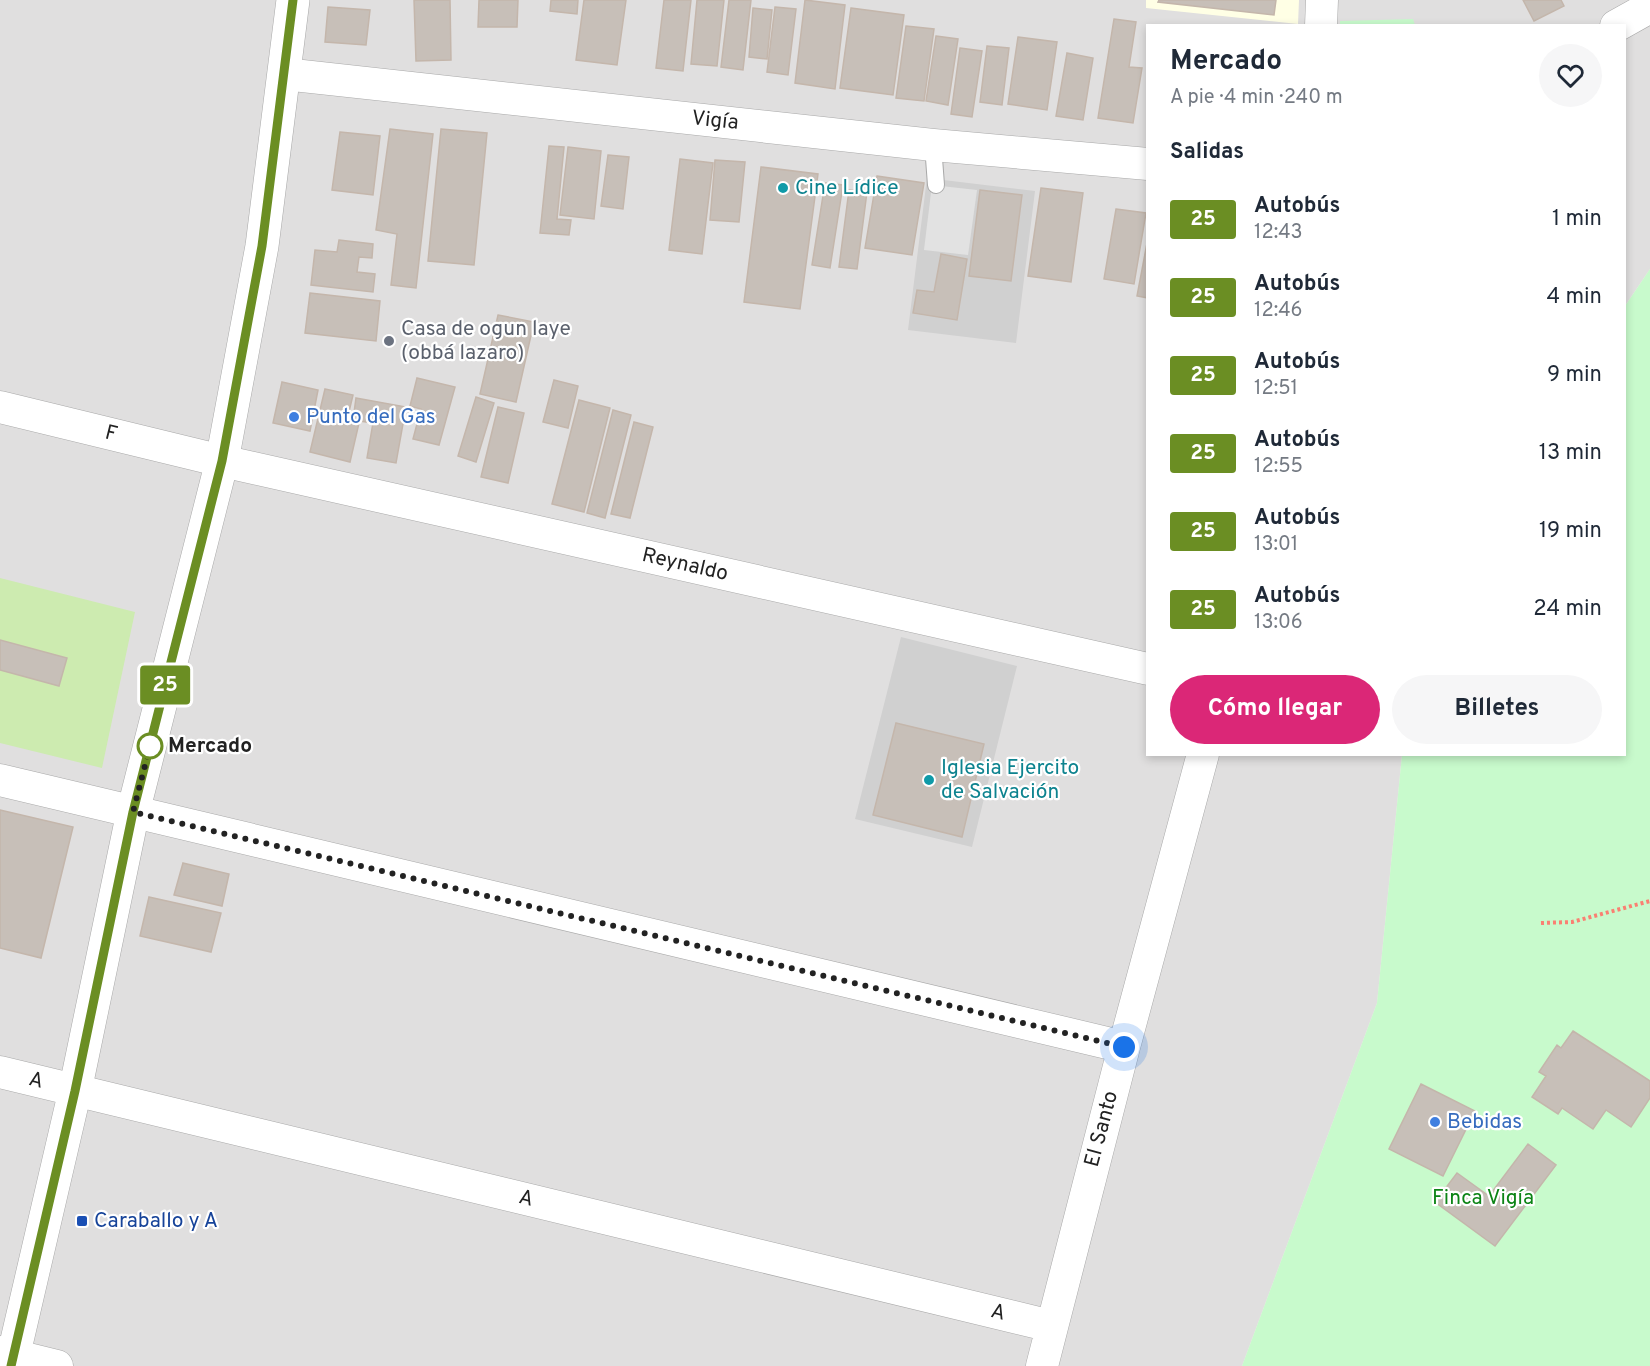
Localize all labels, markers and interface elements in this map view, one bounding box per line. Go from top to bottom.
text: Mercado [1170,44,1282,80]
button: heart [1539,44,1602,107]
text: A pie · 4 min · 240 m [1170,85,1343,111]
street label: Vigía [690,105,740,137]
text: Salidas [1170,139,1244,166]
place label: Cine Lídice [795,175,898,202]
marker: Cine Lídice [776,181,790,195]
text: Autobús [1254,193,1340,220]
text: 25 [1190,206,1216,233]
text: 1 min [1552,206,1602,233]
text: 12:43 [1254,220,1303,246]
text: Autobús [1254,271,1340,298]
text: 25 [1190,284,1216,311]
text: 4 min [1547,284,1602,311]
text: 12:46 [1254,298,1303,324]
place label: Casa de ogun laye (obbá lazaro) [401,316,571,367]
marker: Casa de ogun laye (obbá lazaro) [382,334,396,348]
text: Autobús [1254,349,1340,376]
text: 25 [1190,362,1216,389]
text: 9 min [1547,362,1602,389]
text: 12:51 [1254,376,1298,402]
place label: Punto del Gas [306,404,436,431]
marker: Punto del Gas [287,410,301,424]
street label: F [102,419,120,449]
text: Autobús [1254,427,1340,454]
text: 25 [1190,440,1216,467]
text: 13 min [1539,440,1602,467]
text: 12:55 [1254,454,1303,480]
text: Autobús [1254,505,1340,532]
text: 25 [1190,518,1216,545]
text: 19 min [1539,518,1602,545]
text: 13:01 [1254,532,1298,558]
street label: Reynaldo [639,542,731,588]
text: Autobús [1254,583,1340,610]
text: 25 [1190,596,1216,623]
text: 24 min [1533,596,1602,623]
text: 13:06 [1254,610,1303,636]
line badge: 25 [138,666,192,704]
text: 25 [152,672,178,699]
button: Cómo llegar [1170,675,1380,744]
button: Billetes [1392,675,1602,744]
marker: Mercado [137,733,163,759]
place label: Mercado [168,733,252,760]
place label: Iglesia Ejercito de Salvación [941,755,1079,806]
marker: Iglesia Ejercito de Salvación [922,773,936,787]
your location [1109,1032,1139,1062]
street label: A [26,1066,46,1096]
street label: El Santo [1079,1088,1125,1170]
place label: Bebidas [1447,1109,1522,1136]
marker: Bebidas [1428,1115,1442,1129]
street label: A [516,1184,536,1214]
park label: Finca Vigía [1432,1185,1534,1212]
place label: Caraballo y A [94,1208,218,1235]
marker: Caraballo y A [75,1214,89,1228]
street label: A [988,1298,1008,1328]

